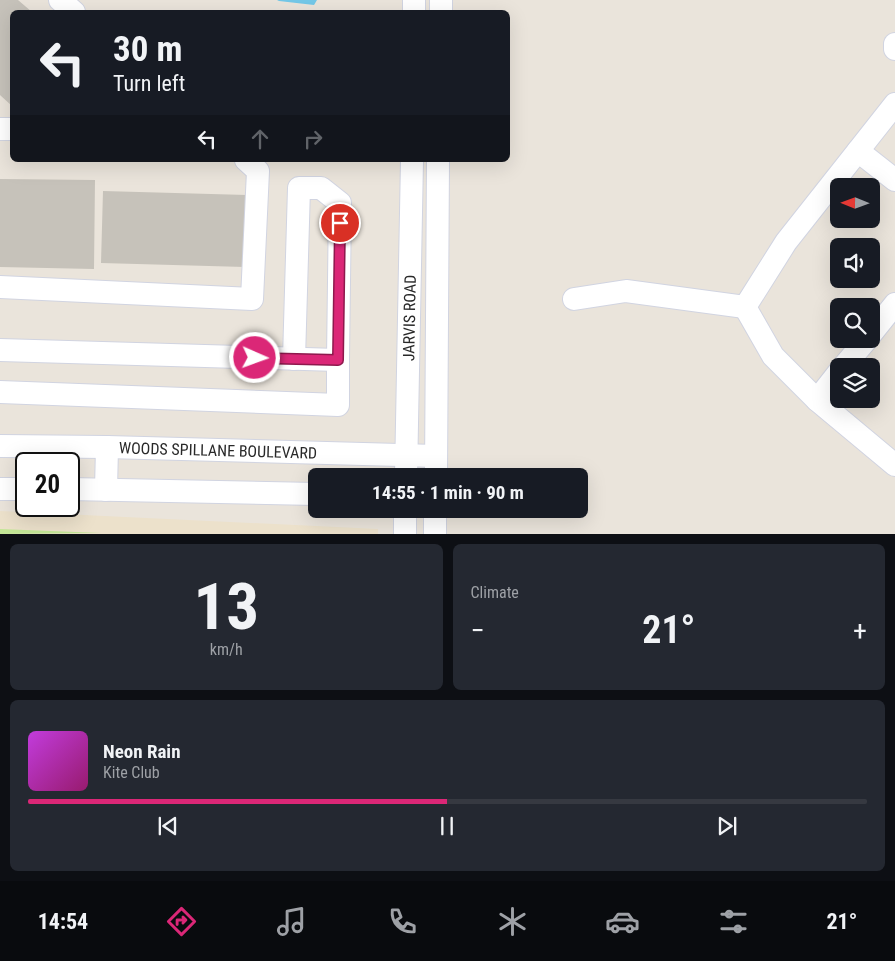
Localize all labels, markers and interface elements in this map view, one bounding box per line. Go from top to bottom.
text: 30 m [113,29,182,70]
icon: left [30,30,95,95]
text: Turn left [113,71,185,96]
icon: left [193,125,221,153]
icon: ahead [246,125,274,153]
icon: right [299,125,327,153]
north arrow [830,178,880,228]
map controls [830,178,880,408]
pin [319,202,361,244]
icon: arrive [326,209,354,237]
button: sound [830,238,880,288]
street label: JARVIS ROAD [399,275,420,361]
button: search [830,298,880,348]
position arrow [228,331,280,383]
button: layers [830,358,880,408]
street label: WOODS SPILLANE BOULEVARD [119,438,317,463]
speed limit sign: 20 [15,452,80,517]
text: 14:55 · 1 min · 90 m [372,481,524,504]
text: 13 [193,569,259,645]
text: Climate [471,583,519,602]
text: 21° [642,608,695,652]
text: − [471,614,485,647]
text: + [853,614,867,647]
text: km/h [210,640,243,659]
text: Neon Rain [103,740,181,763]
text: Kite Club [103,763,160,782]
icon: previous [154,812,182,840]
icon: pause [433,812,461,840]
icon: next [713,812,741,840]
icon: directions [164,904,199,939]
icon: music [274,904,309,939]
icon: phone [385,904,420,939]
icon: climate [495,904,530,939]
icon: car [605,904,640,939]
icon: filters [716,904,751,939]
text: 14:54 [38,909,88,934]
text: 21° [826,909,857,934]

